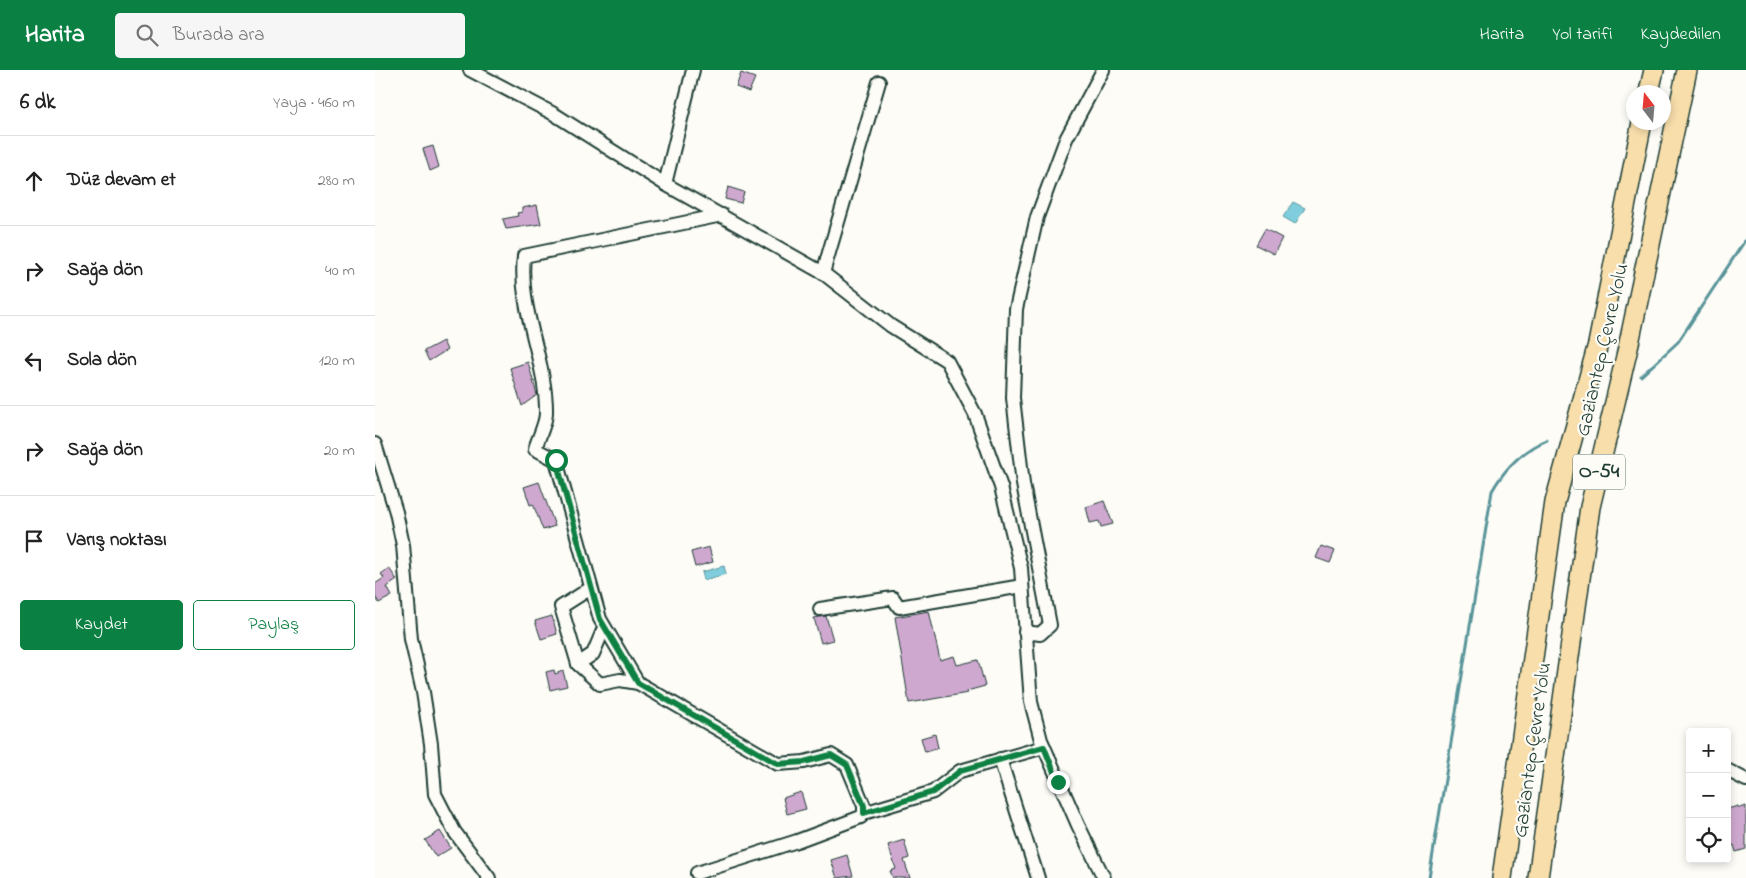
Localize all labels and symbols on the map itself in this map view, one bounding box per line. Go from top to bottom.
north arrow [1626,85,1671,130]
street label: Gaziantep Çevre Yolu [1568,260,1638,440]
route start [545,449,568,472]
road number: O-54 [1573,454,1625,490]
street label: Gaziantep Çevre Yolu [1506,660,1560,840]
route end [1047,771,1070,794]

